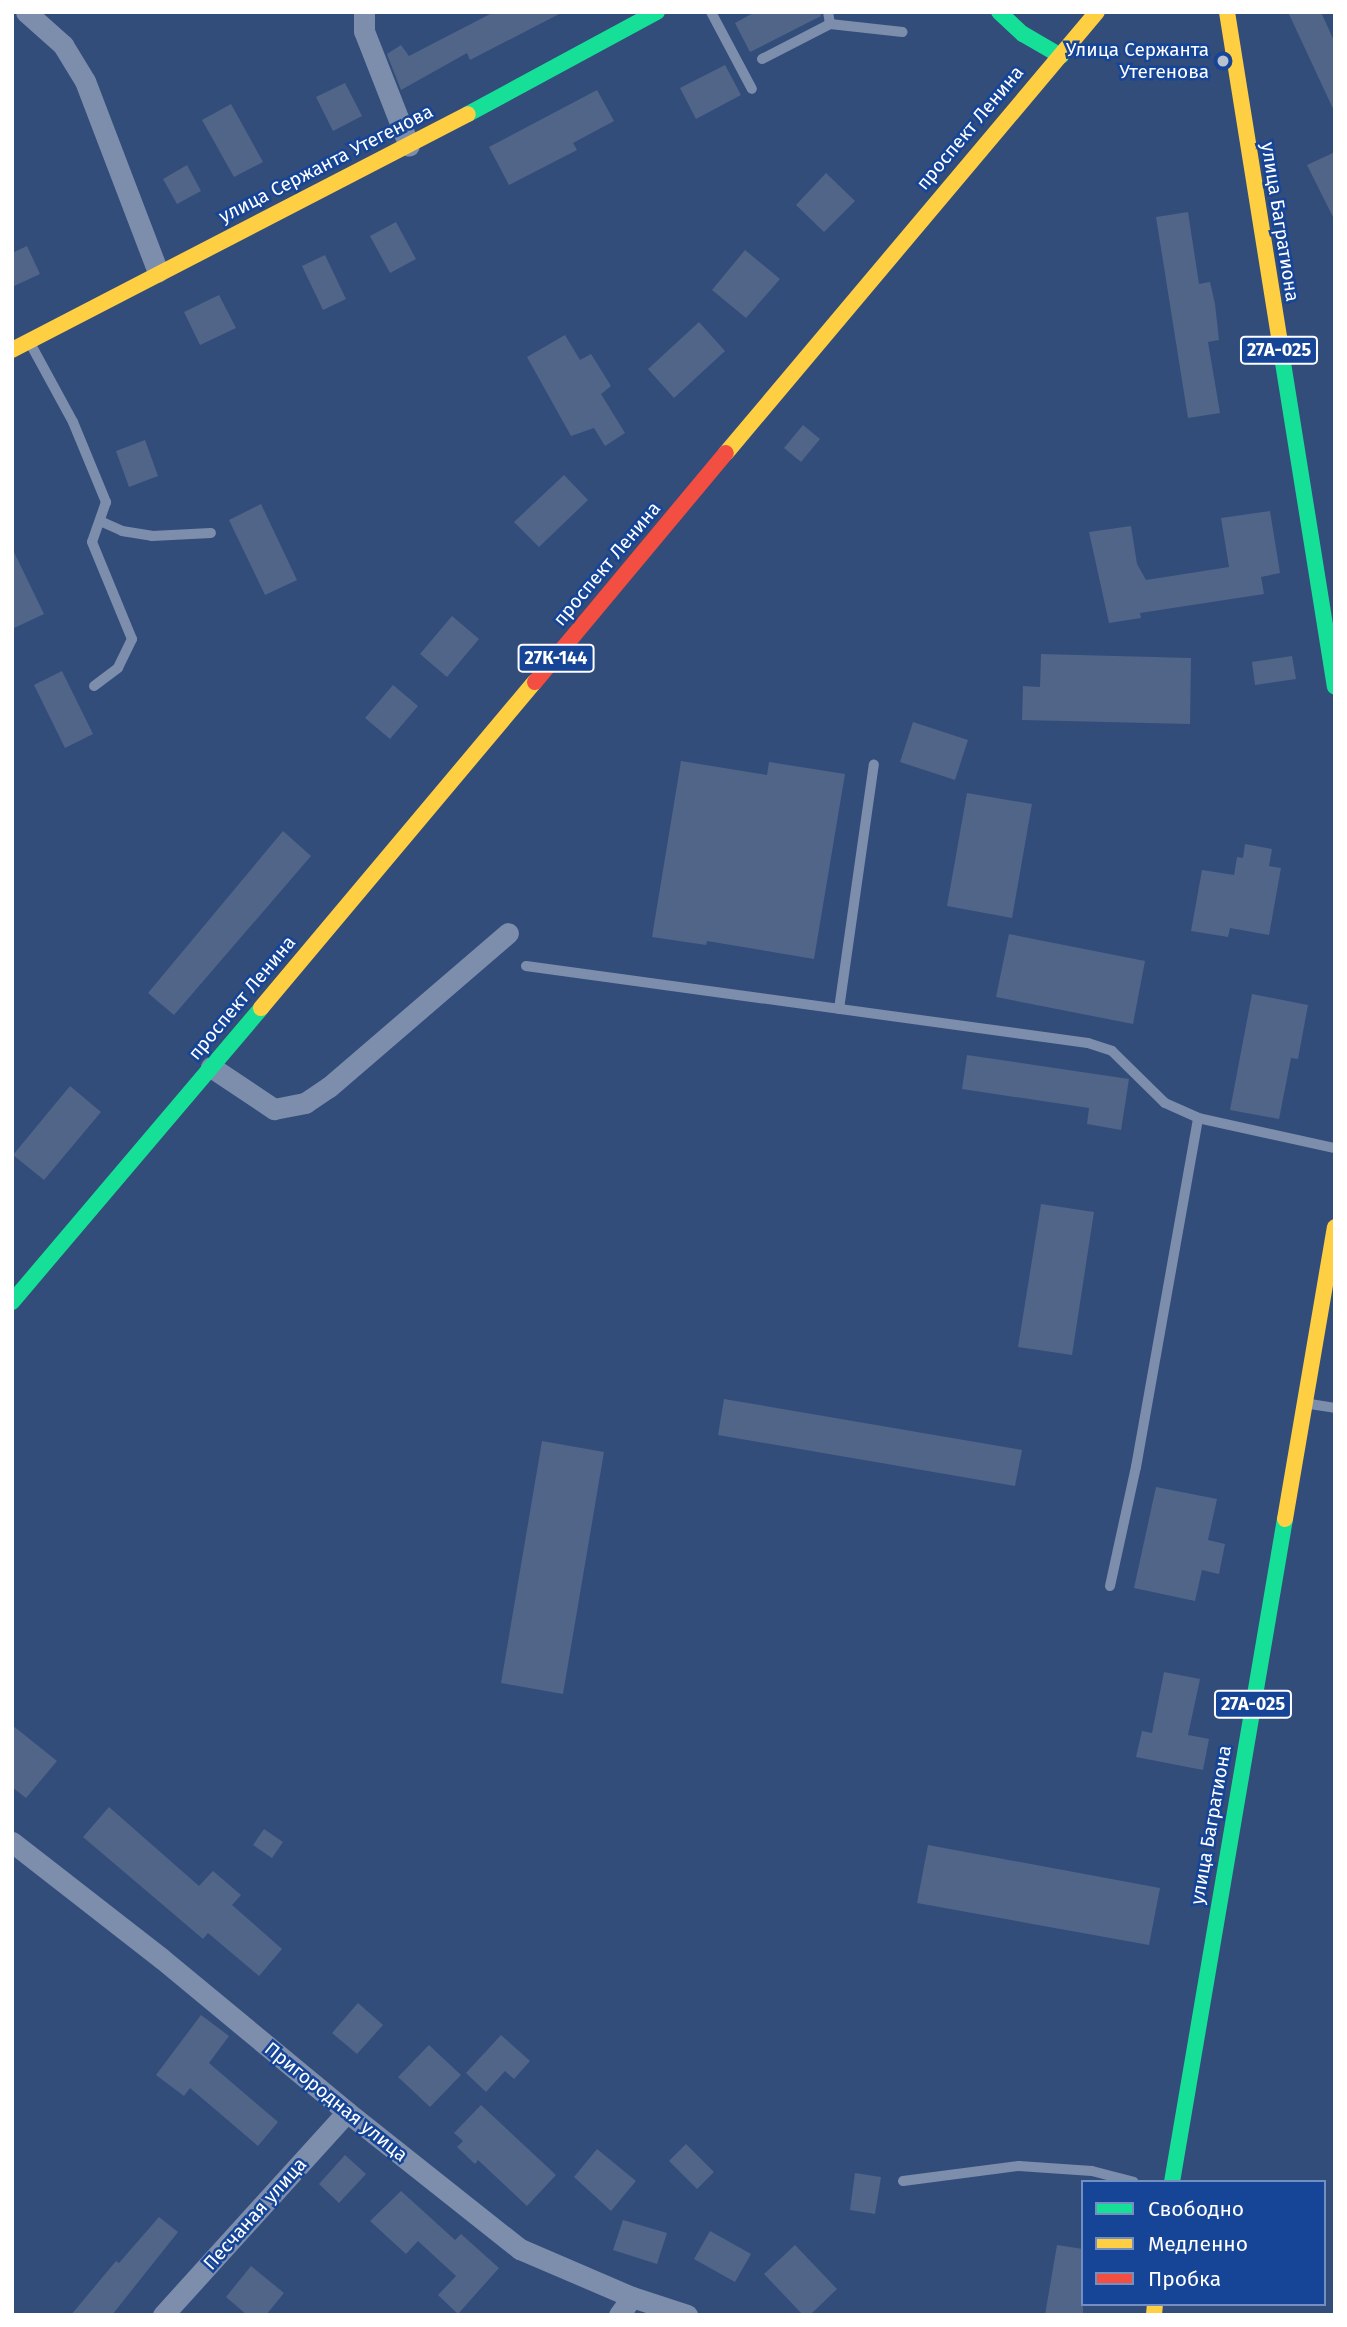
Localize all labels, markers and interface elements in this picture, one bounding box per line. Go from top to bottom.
place label: Улица Сержанта Утегенова [1066,39,1209,83]
marker: Улица Сержанта Утегенова [1215,53,1231,69]
street label: проспект Ленина [911,61,1029,195]
street label: улица Сержанта Утегенова [215,100,437,228]
street label: улица Багратиона [1256,141,1304,303]
road number: 27А-025 [1239,336,1319,364]
street label: проспект Ленина [548,497,666,631]
road number: 27К-144 [518,644,594,672]
street label: проспект Ленина [183,931,301,1065]
road number: 27А-025 [1213,1689,1293,1718]
street label: улица Багратиона [1186,1744,1236,1906]
street label: Пригородная улица [260,2037,412,2167]
street label: Песчаная улица [199,2153,311,2275]
legend [1081,2180,1326,2306]
text: Свободно [1148,2196,1244,2222]
text: Медленно [1148,2231,1248,2257]
text: Пробка [1148,2266,1221,2292]

